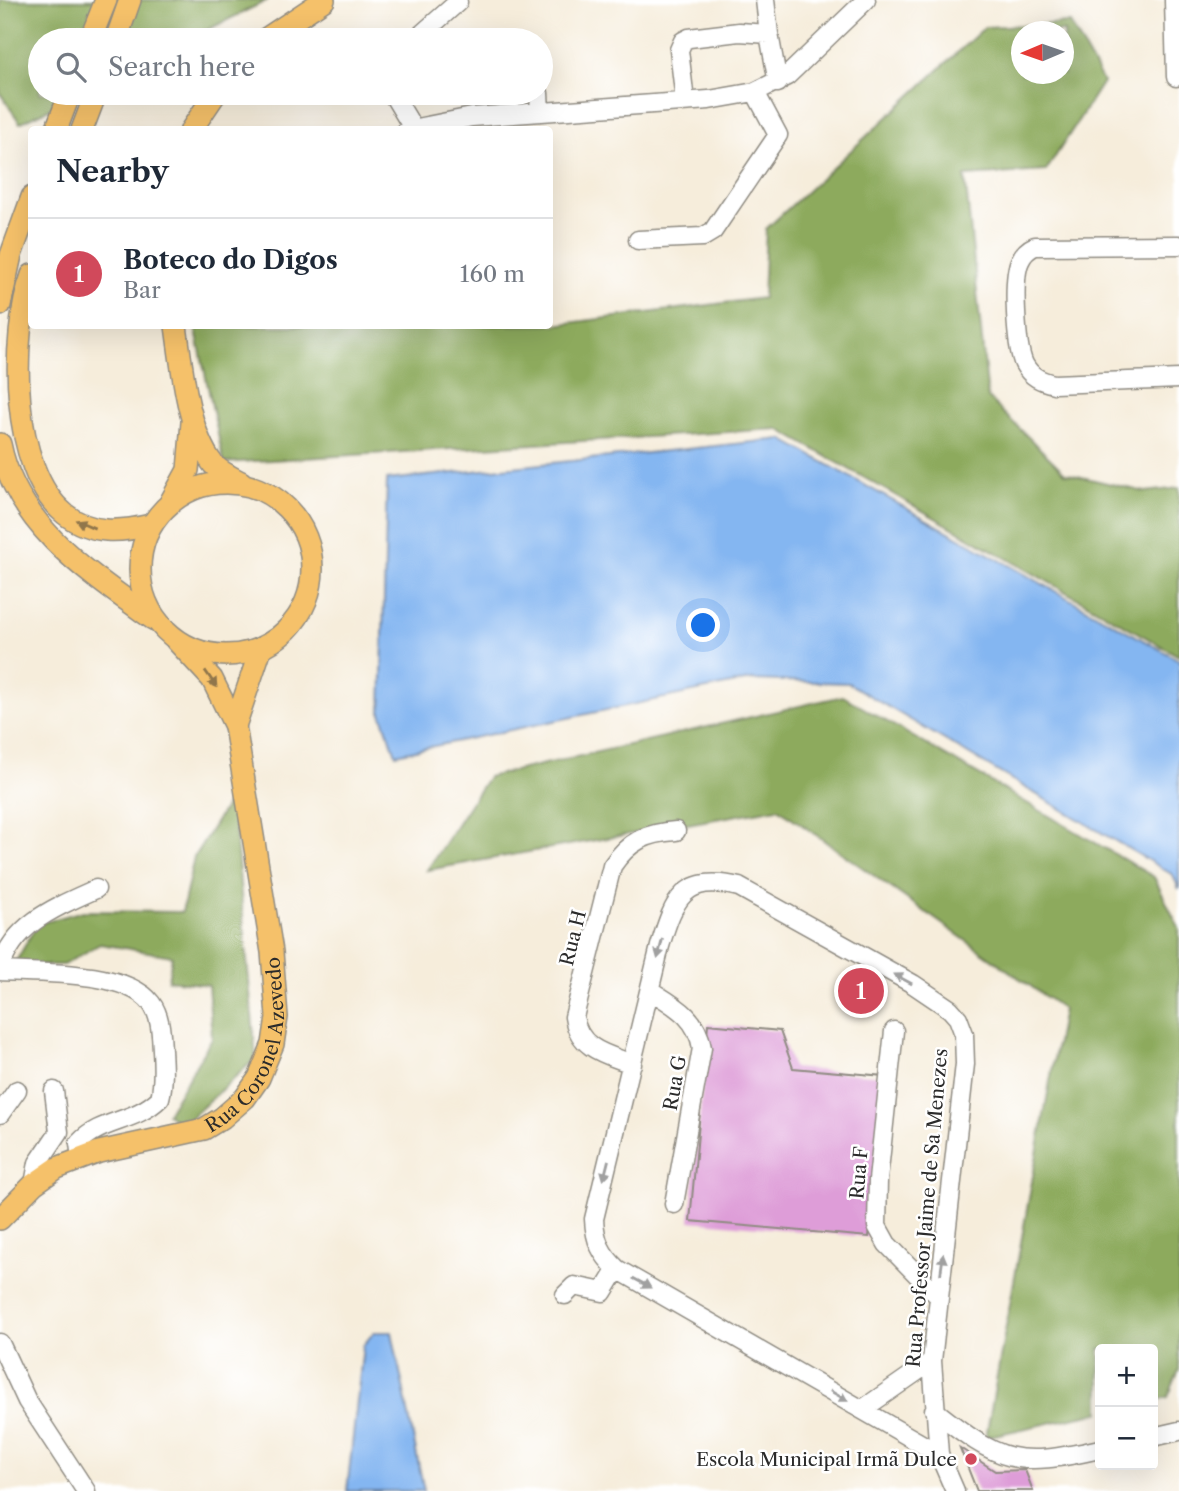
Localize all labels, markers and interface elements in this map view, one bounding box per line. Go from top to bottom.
north arrow [1011,21,1074,84]
search box [28,28,553,105]
icon: search [52,48,90,86]
text: Search here [108,51,255,83]
text: Nearby [56,153,169,190]
text: Boteco do Digos [123,244,338,276]
text: 1 [74,260,84,288]
text: 160 m [460,260,525,288]
text: Bar [123,276,161,304]
one-way arrow [75,518,95,530]
your location [686,608,720,642]
one-way arrow [204,670,218,688]
street label: Rua H [555,908,591,968]
one-way arrow [654,938,665,960]
street label: Rua Coronel Azevedo [201,956,289,1137]
pin: 1 [838,965,884,1017]
one-way arrow [893,973,913,985]
street label: Rua Professor Jaime de Sa Menezes [902,1048,952,1368]
street label: Rua G [659,1054,691,1112]
street label: Rua F [845,1146,873,1200]
one-way arrow [600,1159,611,1181]
one-way arrow [937,1253,948,1275]
one-way arrow [632,1277,651,1289]
map controls [1095,1344,1158,1470]
button: + [1095,1344,1158,1407]
one-way arrow [830,1390,849,1402]
button: − [1095,1407,1158,1470]
place label: Escola Municipal Irmã Dulce [696,1448,957,1471]
marker: Escola Municipal Irmã Dulce [963,1451,979,1467]

